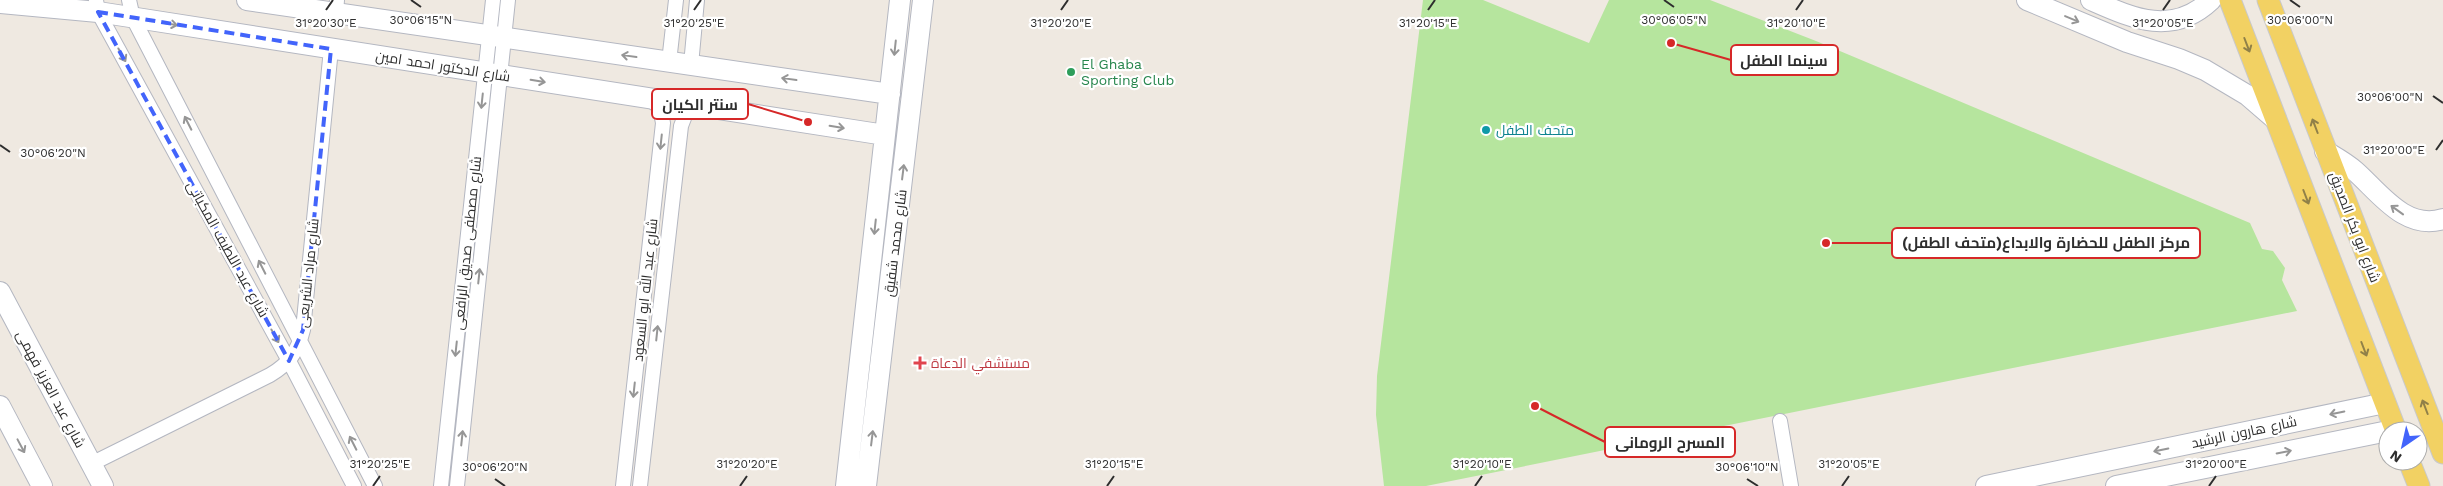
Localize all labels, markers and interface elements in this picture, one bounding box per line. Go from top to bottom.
text: 30°06'15"N [390,13,452,27]
text: 30°06'05"N [1641,13,1707,27]
text: 30°06'00"N [2267,13,2333,27]
one-way arrow [2064,15,2079,25]
text: 31°20'30"E [295,16,357,30]
text: 31°20'25"E [664,16,725,30]
text: 31°20'20"E [1030,16,1092,30]
text: 31°20'15"E [1399,16,1458,30]
text: 31°20'10"E [1766,16,1826,30]
text: 31°20'05"E [2132,16,2194,30]
one-way arrow [162,19,178,29]
one-way arrow [2243,37,2252,53]
one-way arrow [890,40,900,56]
callout: سينما الطفل [1731,45,1838,75]
street label: شارع الدكتور احمد امين [374,47,512,86]
one-way arrow [117,48,127,62]
one-way arrow [621,51,637,61]
text: سينما الطفل [1740,52,1828,70]
place label: El Ghaba Sporting Club [1081,56,1174,88]
marker: El Ghaba Sporting Club [1065,66,1077,78]
one-way arrow [782,74,798,84]
one-way arrow [530,76,546,86]
callout: سنتر الكيان [652,89,748,119]
text: 30°06'00"N [2357,90,2423,104]
one-way arrow [477,92,487,108]
text: سنتر الكيان [662,96,738,114]
one-way arrow [183,115,193,130]
one-way arrow [2310,118,2319,134]
place label: متحف الطفل [1496,122,1574,138]
one-way arrow [829,123,845,133]
marker: متحف الطفل [1480,124,1492,136]
one-way arrow [656,133,666,149]
text: 31°20'00"E [2363,143,2425,157]
text: 30°06'20"N [20,146,86,160]
street label: شارع مصطفى صديق الرافعى [450,155,485,331]
one-way arrow [898,164,908,180]
street label: شارع ابو بكر الصديق [2326,169,2384,285]
street label: شارع عبد اللطيف المكباتى [183,178,272,320]
street label: شارع محمد شفيق [880,188,911,298]
one-way arrow [2302,189,2311,204]
one-way arrow [2390,205,2404,215]
street label: شارع مراد الشريعى [294,217,323,329]
street label: شارع عبد الله ابو السعود [629,218,661,362]
one-way arrow [870,219,880,235]
callout: مركز الطفل للحضارة والابداع(متحف الطفل) [1892,228,2200,258]
text: مركز الطفل للحضارة والابداع(متحف الطفل) [1902,234,2190,253]
one-way arrow [257,260,266,275]
one-way arrow [474,268,484,284]
one-way arrow [652,325,662,341]
street label: شارع عبد العزيز فهمى [12,328,89,451]
one-way arrow [271,328,281,343]
one-way arrow [451,341,461,357]
one-way arrow [2360,341,2369,356]
place label: مستشفي الدعاة [931,355,1030,375]
marker: مستشفي الدعاة [913,356,927,370]
one-way arrow [629,382,638,398]
one-way arrow [2420,400,2429,416]
one-way arrow [2329,408,2345,418]
street label: شارع هارون الرشيد [2190,413,2298,452]
north arrow [2378,421,2428,471]
callout: المسرح الرومانى [1605,427,1735,457]
one-way arrow [457,430,467,446]
one-way arrow [867,430,877,446]
text: المسرح الرومانى [1615,434,1725,453]
one-way arrow [348,435,358,450]
one-way arrow [17,438,26,453]
one-way arrow [2153,445,2169,455]
one-way arrow [2275,447,2291,456]
text: N [2387,447,2405,466]
text: 31°20'25"E [350,457,411,471]
text: 31°20'20"E [716,457,778,471]
text: 31°20'15"E [1085,457,1144,471]
text: 31°20'10"E [1452,457,1512,471]
text: 31°20'05"E [1818,457,1880,471]
text: 31°20'00"E [2185,457,2247,471]
text: 30°06'20"N [462,460,528,474]
text: 30°06'10"N [1715,460,1779,474]

